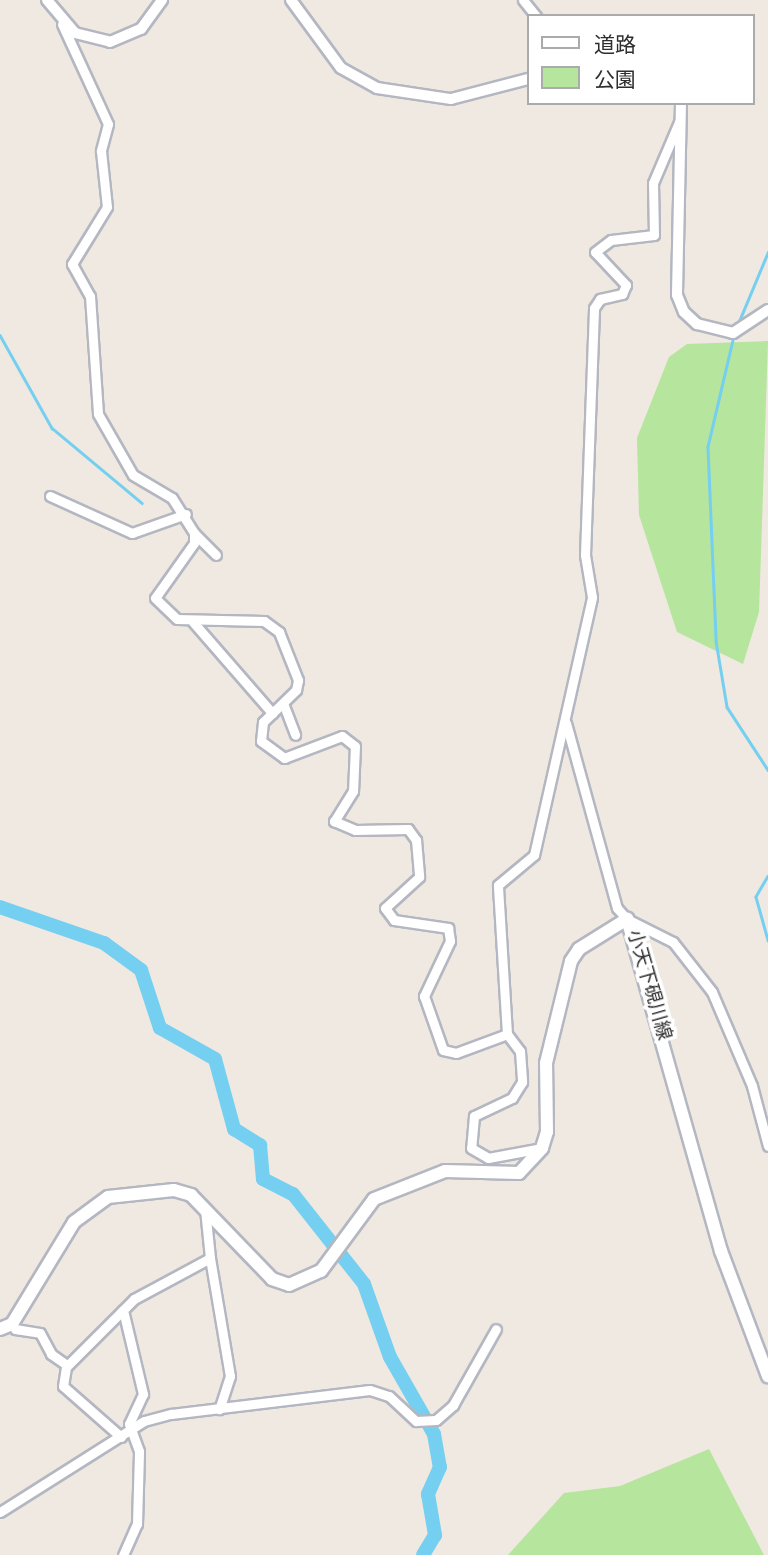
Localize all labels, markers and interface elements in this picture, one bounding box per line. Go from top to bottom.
legend [526,14,754,105]
text: 道路 [594,32,636,58]
text: 公園 [594,67,636,93]
street label: 小天下硯川線 [622,927,676,1043]

